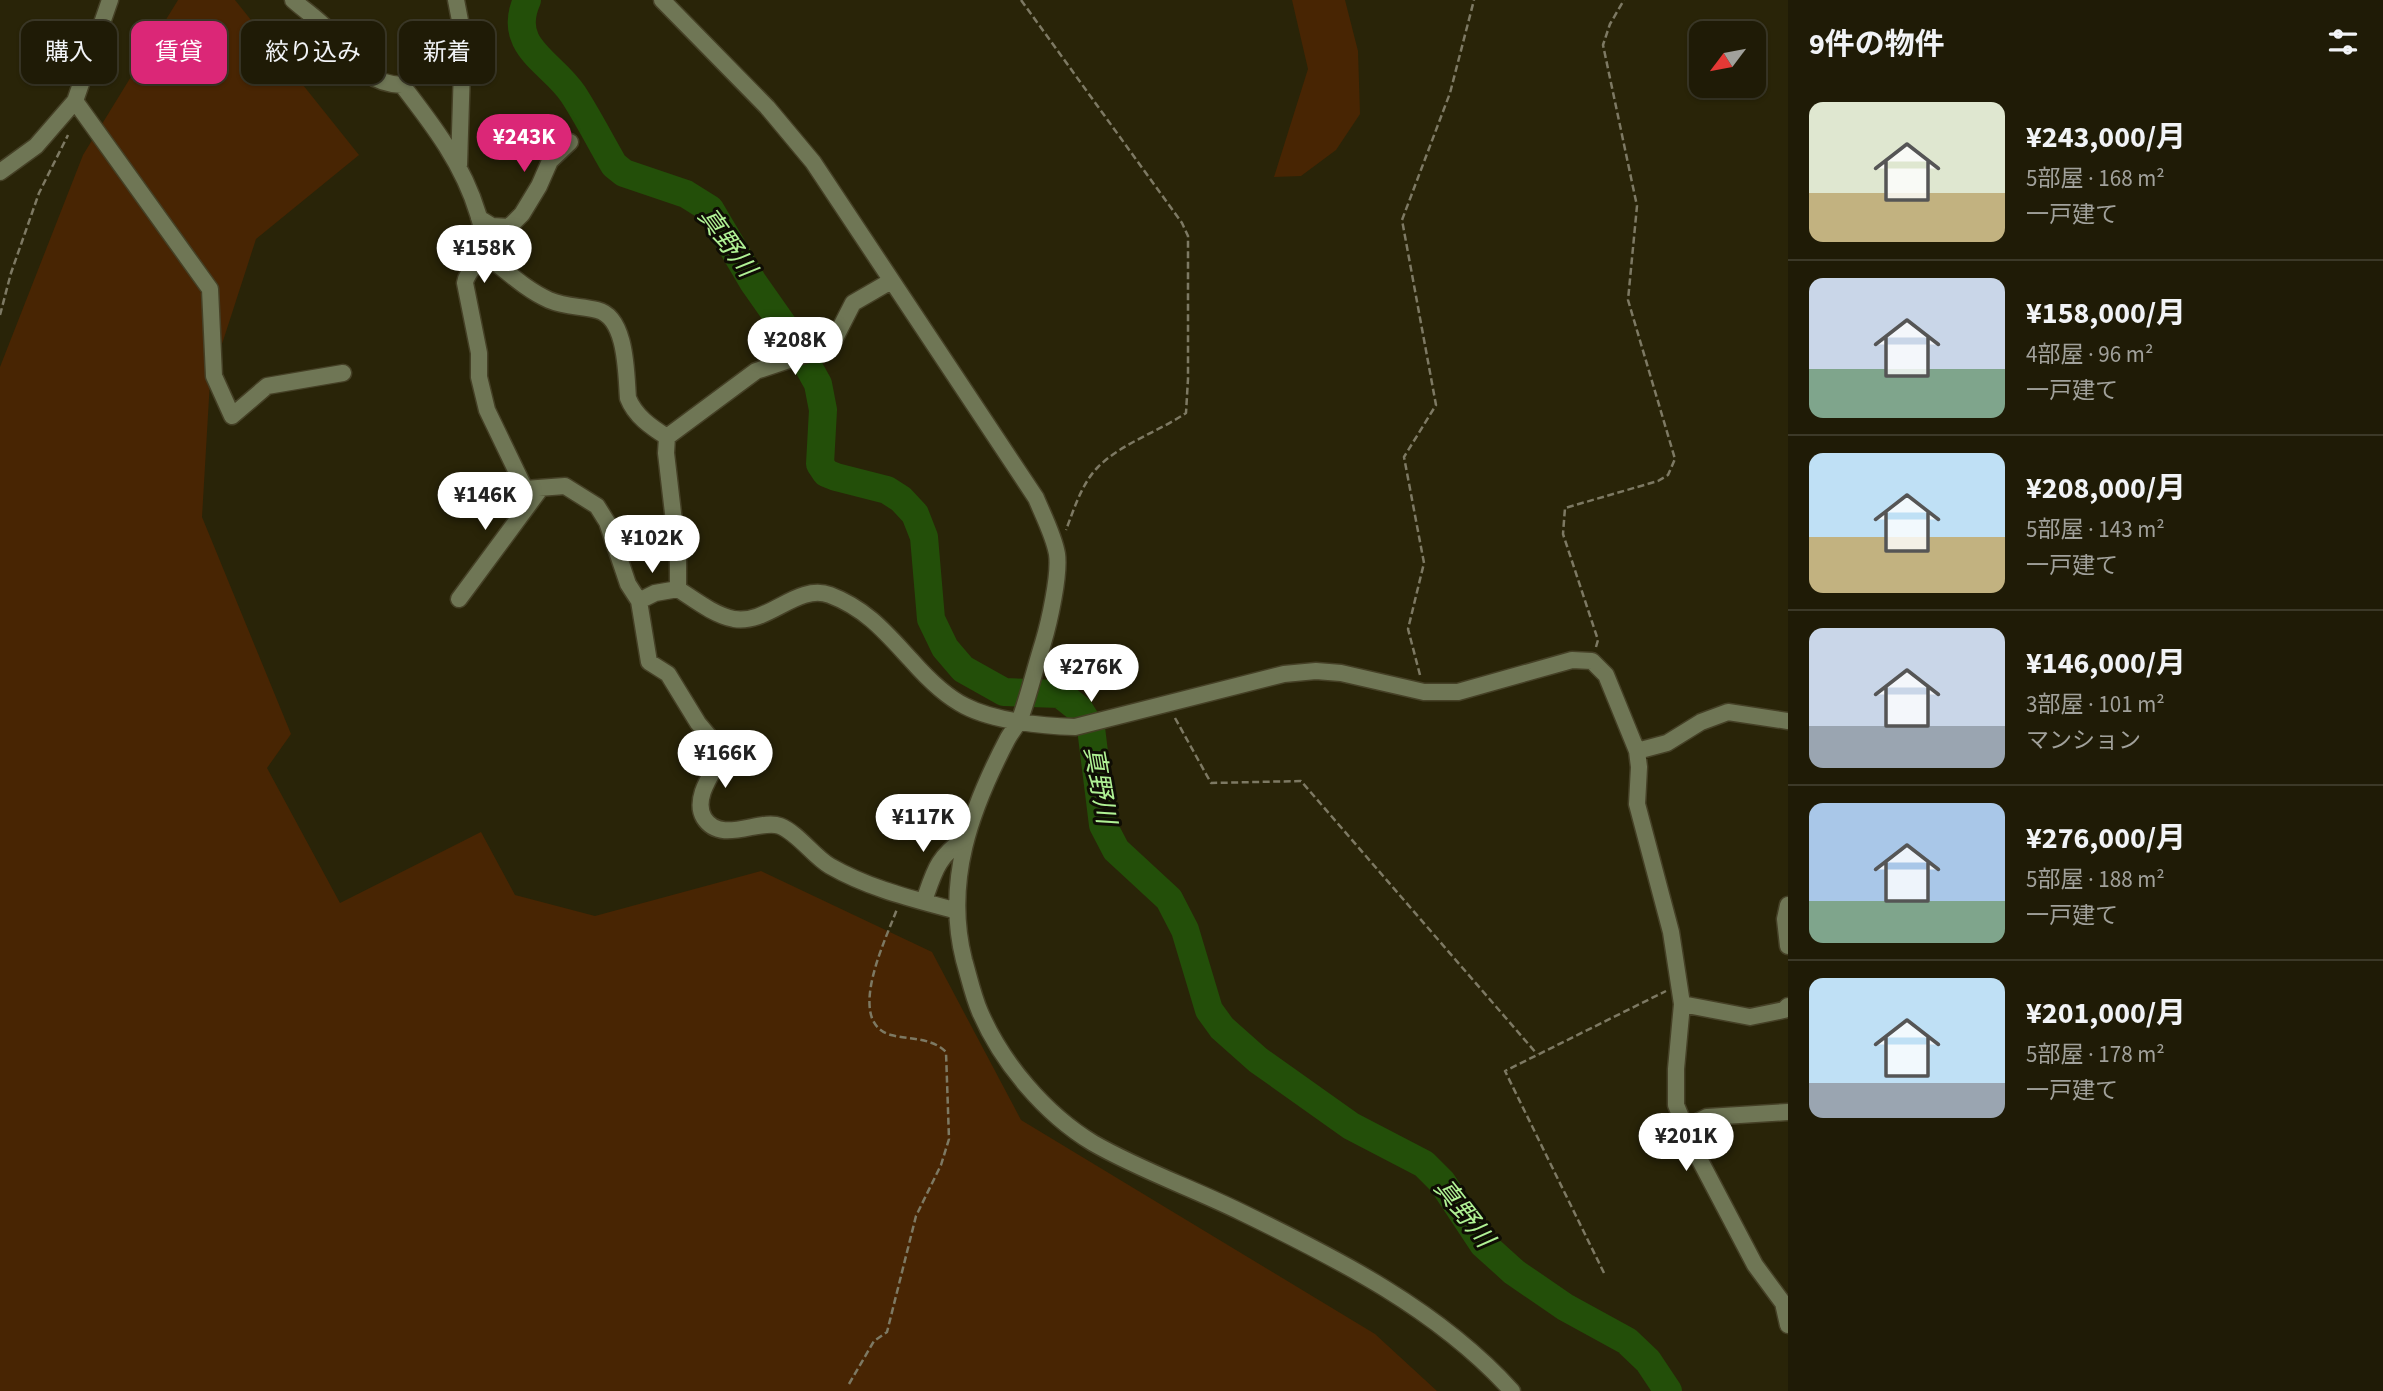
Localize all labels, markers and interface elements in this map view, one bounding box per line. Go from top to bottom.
chip: 購入 [21,21,117,84]
chip: 賃貸 [131,21,227,84]
chip: 絞り込み [241,21,385,84]
chip: 新着 [399,21,495,84]
north arrow [1689,21,1766,98]
map controls [1689,21,1766,98]
text: 9件の物件 [1809,23,1945,66]
icon: filters [2324,23,2362,61]
pin: ¥243K [475,114,573,174]
text: ¥243,000/月 [2026,116,2186,159]
text: ¥243K [493,120,555,153]
icon: home [1865,130,1949,214]
text: 5部屋 · 168 m² [2026,162,2165,195]
text: 一戸建て [2026,198,2118,231]
water label: 真野川 [689,200,767,287]
pin: ¥158K [435,226,533,285]
text: ¥158K [453,231,515,264]
text: ¥158,000/月 [2026,292,2186,335]
icon: home [1865,306,1949,390]
pin: ¥208K [746,318,844,377]
text: ¥208K [764,323,826,356]
text: 4部屋 · 96 m² [2026,338,2153,371]
text: 一戸建て [2026,374,2118,407]
text: ¥208,000/月 [2026,467,2186,510]
pin: ¥146K [436,472,534,532]
text: ¥146K [454,478,516,511]
icon: home [1865,481,1949,565]
text: 5部屋 · 143 m² [2026,513,2165,546]
pin: ¥102K [603,516,701,575]
text: ¥102K [621,521,683,554]
text: 一戸建て [2026,549,2118,582]
text: ¥146,000/月 [2026,642,2186,685]
pin: ¥276K [1042,644,1140,704]
text: ¥276K [1060,650,1122,683]
icon: home [1865,656,1949,740]
text: 3部屋 · 101 m² [2026,688,2165,721]
text: マンション [2026,724,2141,757]
pin: ¥166K [676,730,774,790]
text: ¥166K [694,736,756,769]
water label: 真野川 [1075,743,1126,830]
pin: ¥117K [874,794,972,854]
text: ¥117K [892,800,954,833]
text: ¥276,000/月 [2026,817,2186,860]
icon: home [1865,831,1949,915]
text: 5部屋 · 188 m² [2026,863,2165,896]
text: 一戸建て [2026,899,2118,932]
text: ¥201,000/月 [2026,992,2186,1035]
icon: home [1865,1006,1949,1090]
text: 5部屋 · 178 m² [2026,1038,2165,1071]
text: 一戸建て [2026,1074,2118,1107]
pin: ¥201K [1637,1114,1735,1173]
text: ¥201K [1655,1119,1717,1152]
water label: 真野川 [1425,1171,1504,1257]

